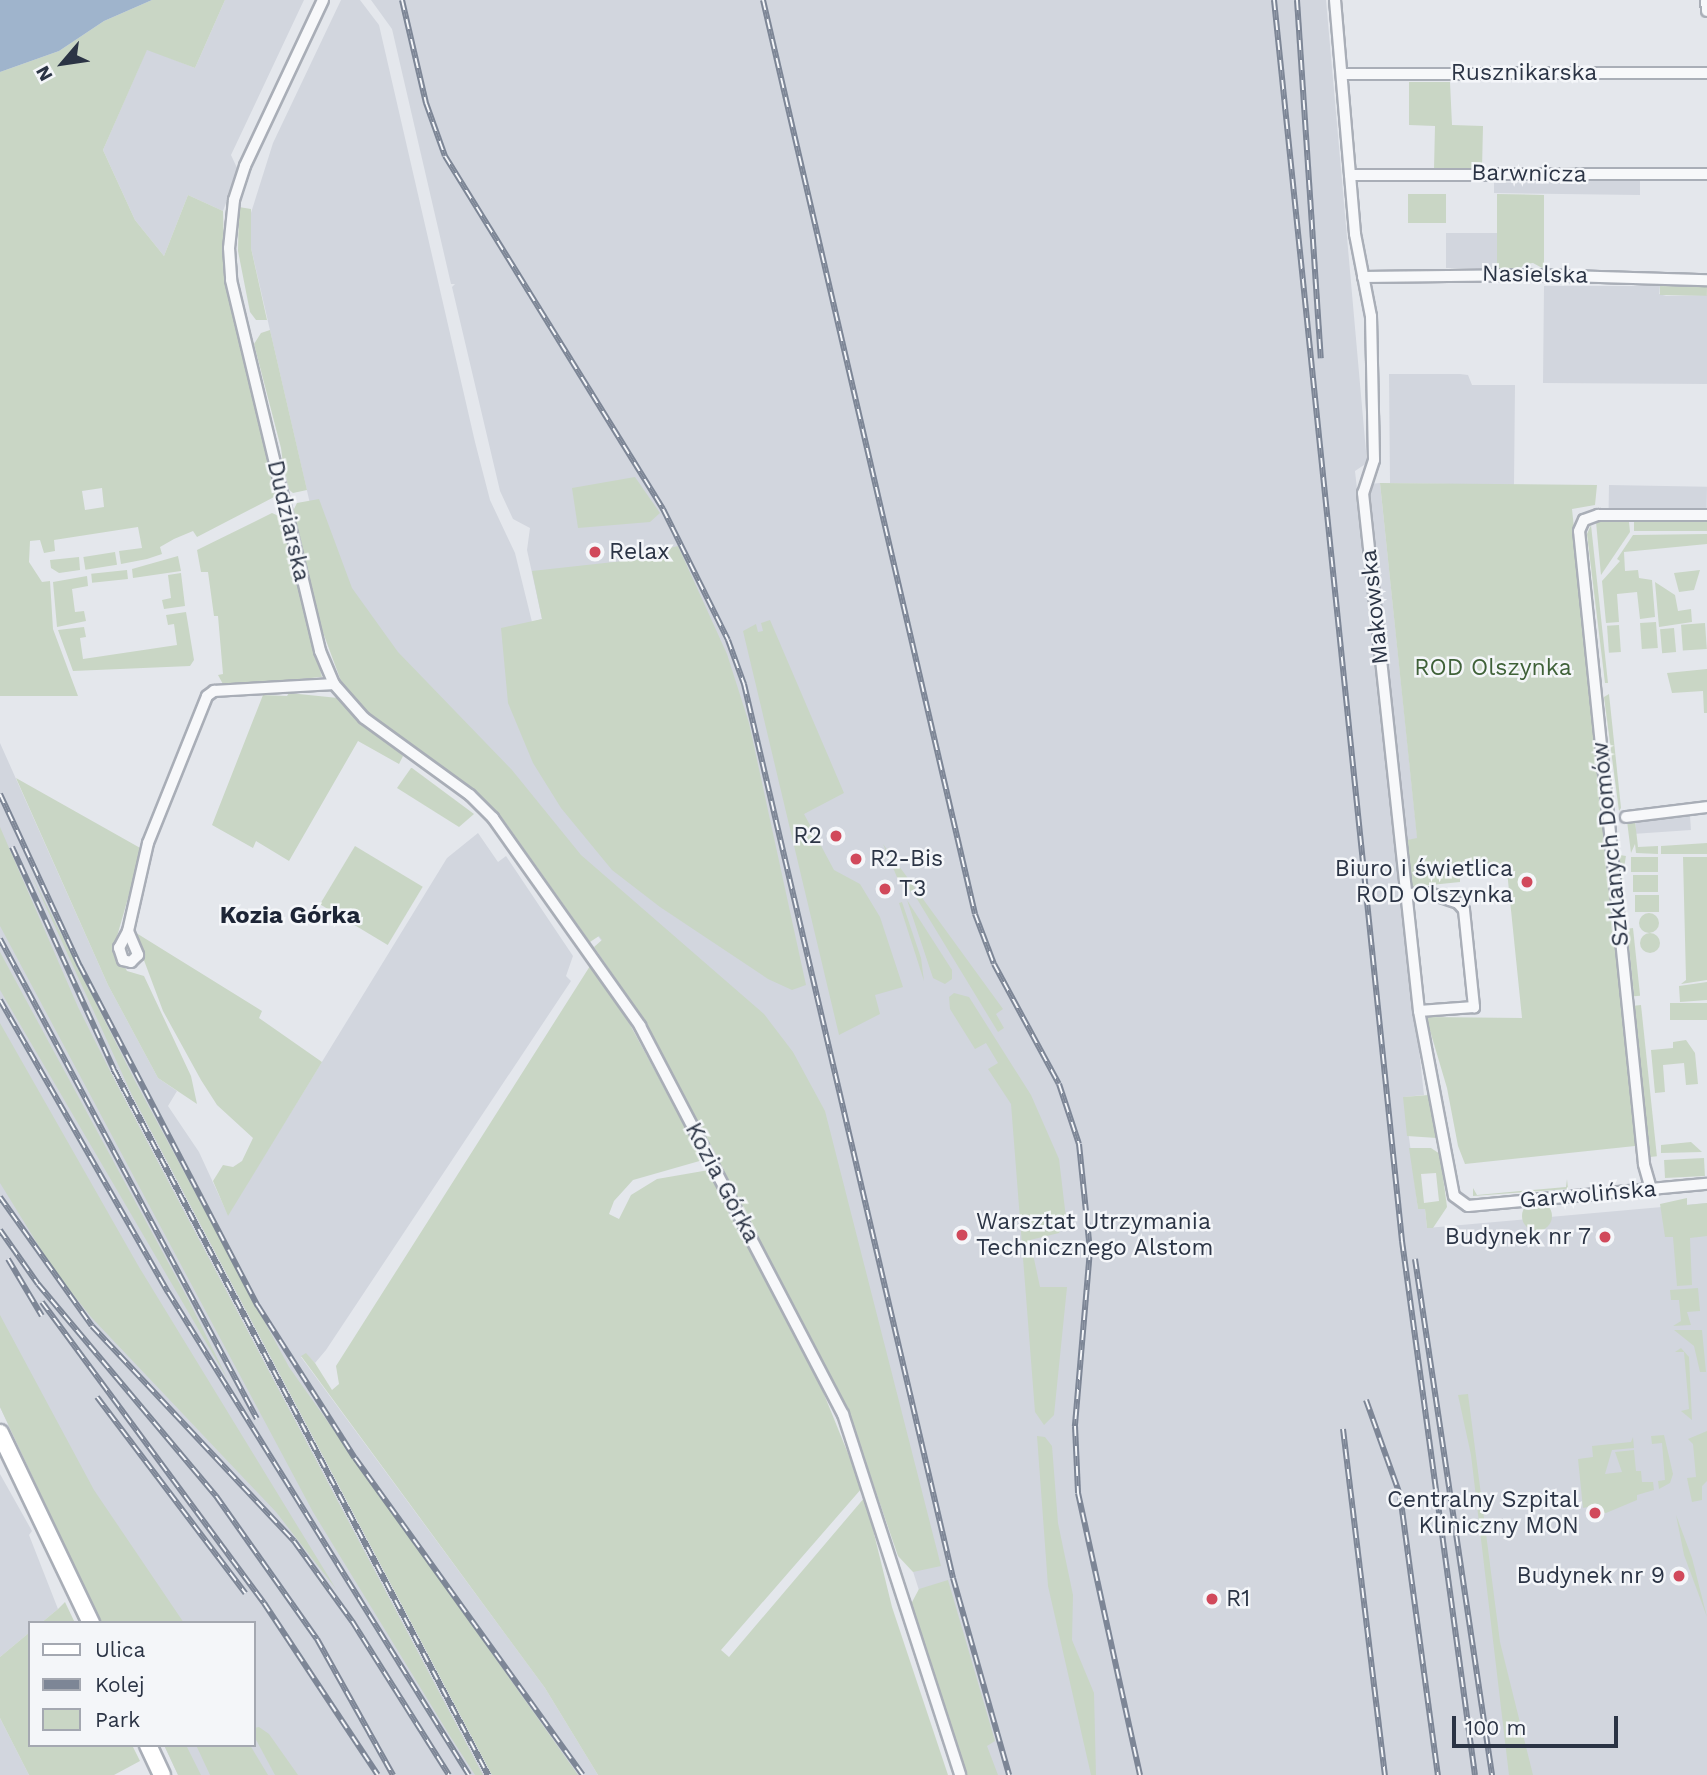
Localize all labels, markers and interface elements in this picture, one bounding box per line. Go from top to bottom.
north arrow [28,28,98,98]
street label: Rusznikarska [1451,59,1597,87]
text: N [31,62,58,85]
street label: Barwnicza [1471,159,1587,189]
street label: Nasielska [1482,260,1588,290]
street label: Dudziarska [261,458,315,584]
place label: Relax [609,538,669,566]
marker: Relax [587,544,603,560]
street label: Makowska [1355,548,1395,666]
park label: ROD Olszynka [1414,654,1572,682]
street label: Szklanych Domów [1587,740,1635,948]
place label: R2 [793,822,822,850]
marker: R2 [828,828,844,844]
place label: R2-Bis [870,845,943,873]
marker: R2-Bis [848,851,864,867]
place label: Biuro i świetlica ROD Olszynka [1335,855,1513,909]
marker: Biuro i świetlica ROD Olszynka [1519,874,1535,890]
place label: T3 [899,875,926,903]
marker: T3 [877,881,893,897]
district label: Kozia Górka [220,902,360,930]
street label: Kozia Górka [679,1118,765,1248]
street label: Garwolińska [1519,1175,1657,1215]
place label: Warsztat Utrzymania Technicznego Alstom [976,1208,1214,1262]
place label: Budynek nr 7 [1443,1223,1591,1251]
marker: Warsztat Utrzymania Technicznego Alstom [954,1227,970,1243]
marker: Budynek nr 7 [1597,1229,1613,1245]
place label: Centralny Szpital Kliniczny MON [1386,1486,1579,1540]
marker: Centralny Szpital Kliniczny MON [1585,1503,1605,1523]
place label: Budynek nr 9 [1515,1562,1665,1590]
marker: Budynek nr 9 [1671,1568,1687,1584]
place label: R1 [1226,1585,1250,1613]
marker: R1 [1204,1591,1220,1607]
legend [28,1621,256,1747]
text: Ulica [95,1637,145,1662]
text: Kolej [95,1672,145,1697]
scale bar [1455,1702,1621,1746]
text: Park [95,1707,140,1732]
text: 100 m [1465,1715,1527,1740]

